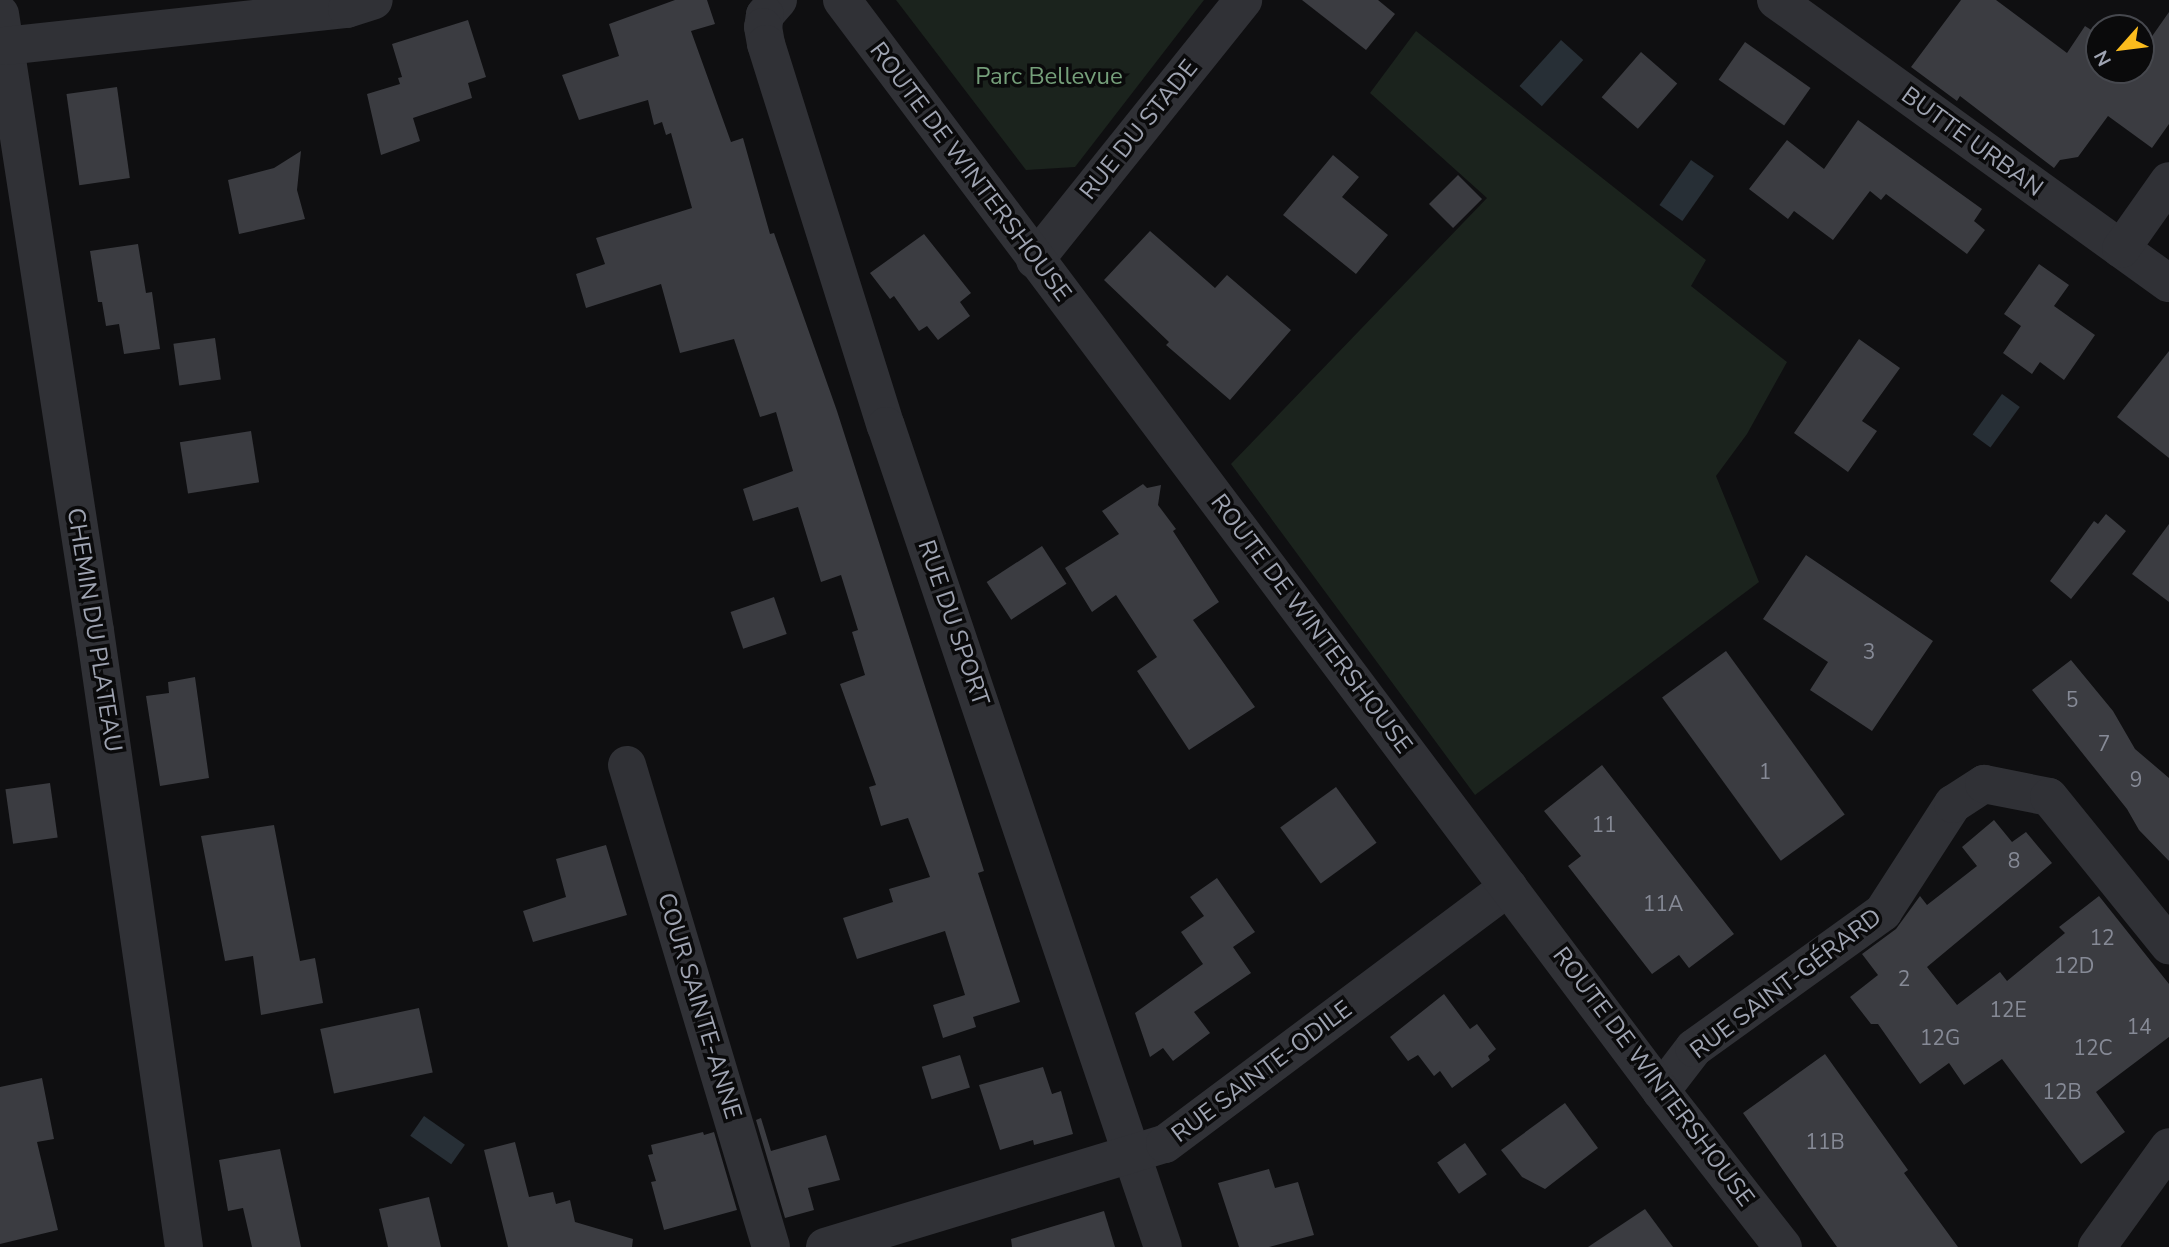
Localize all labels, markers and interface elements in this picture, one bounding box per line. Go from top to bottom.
north arrow [2085,14,2155,84]
street label: ROUTE DE WINTERSHOUSE [863,37,1077,307]
text: N [2088,46,2118,70]
street label: RUE DU STADE [1074,54,1204,206]
park label: Parc Bellevue [975,63,1123,91]
street label: BUTTE URBAN [1896,81,2048,203]
street label: ROUTE DE WINTERSHOUSE [1204,489,1418,759]
street label: CHEMIN DU PLATEAU [60,506,128,754]
street label: RUE DU SPORT [911,536,995,710]
house number: 3 [1863,639,1875,665]
house number: 5 [2066,687,2078,713]
house number: 7 [2098,731,2110,757]
house number: 1 [1759,759,1771,785]
house number: 9 [2130,767,2142,793]
house number: 11 [1591,812,1617,838]
house number: 8 [2008,848,2020,874]
street label: COUR SAINTE-ANNE [651,889,747,1123]
house number: 11A [1643,891,1683,917]
street label: RUE SAINT-GÉRARD [1685,903,1887,1065]
house number: 12 [2089,925,2115,951]
street label: ROUTE DE WINTERSHOUSE [1546,942,1760,1212]
house number: 12D [2054,953,2094,979]
house number: 2 [1898,966,1910,992]
street label: RUE SAINTE-ODILE [1166,995,1358,1149]
house number: 12E [1989,997,2027,1023]
house number: 14 [2126,1014,2152,1040]
house number: 12G [1920,1025,1960,1051]
house number: 12C [2073,1035,2113,1061]
house number: 12B [2042,1079,2082,1105]
house number: 11B [1805,1129,1845,1155]

